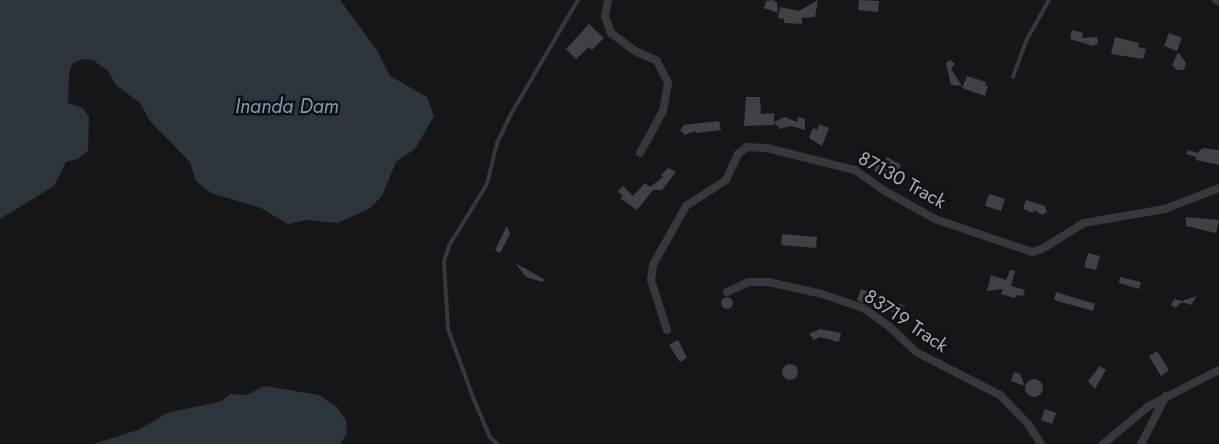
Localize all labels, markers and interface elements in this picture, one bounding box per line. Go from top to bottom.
water label: Inanda Dam [235,94,339,118]
street label: 87130 Track [854,147,950,213]
street label: 83719 Track [860,285,952,357]

